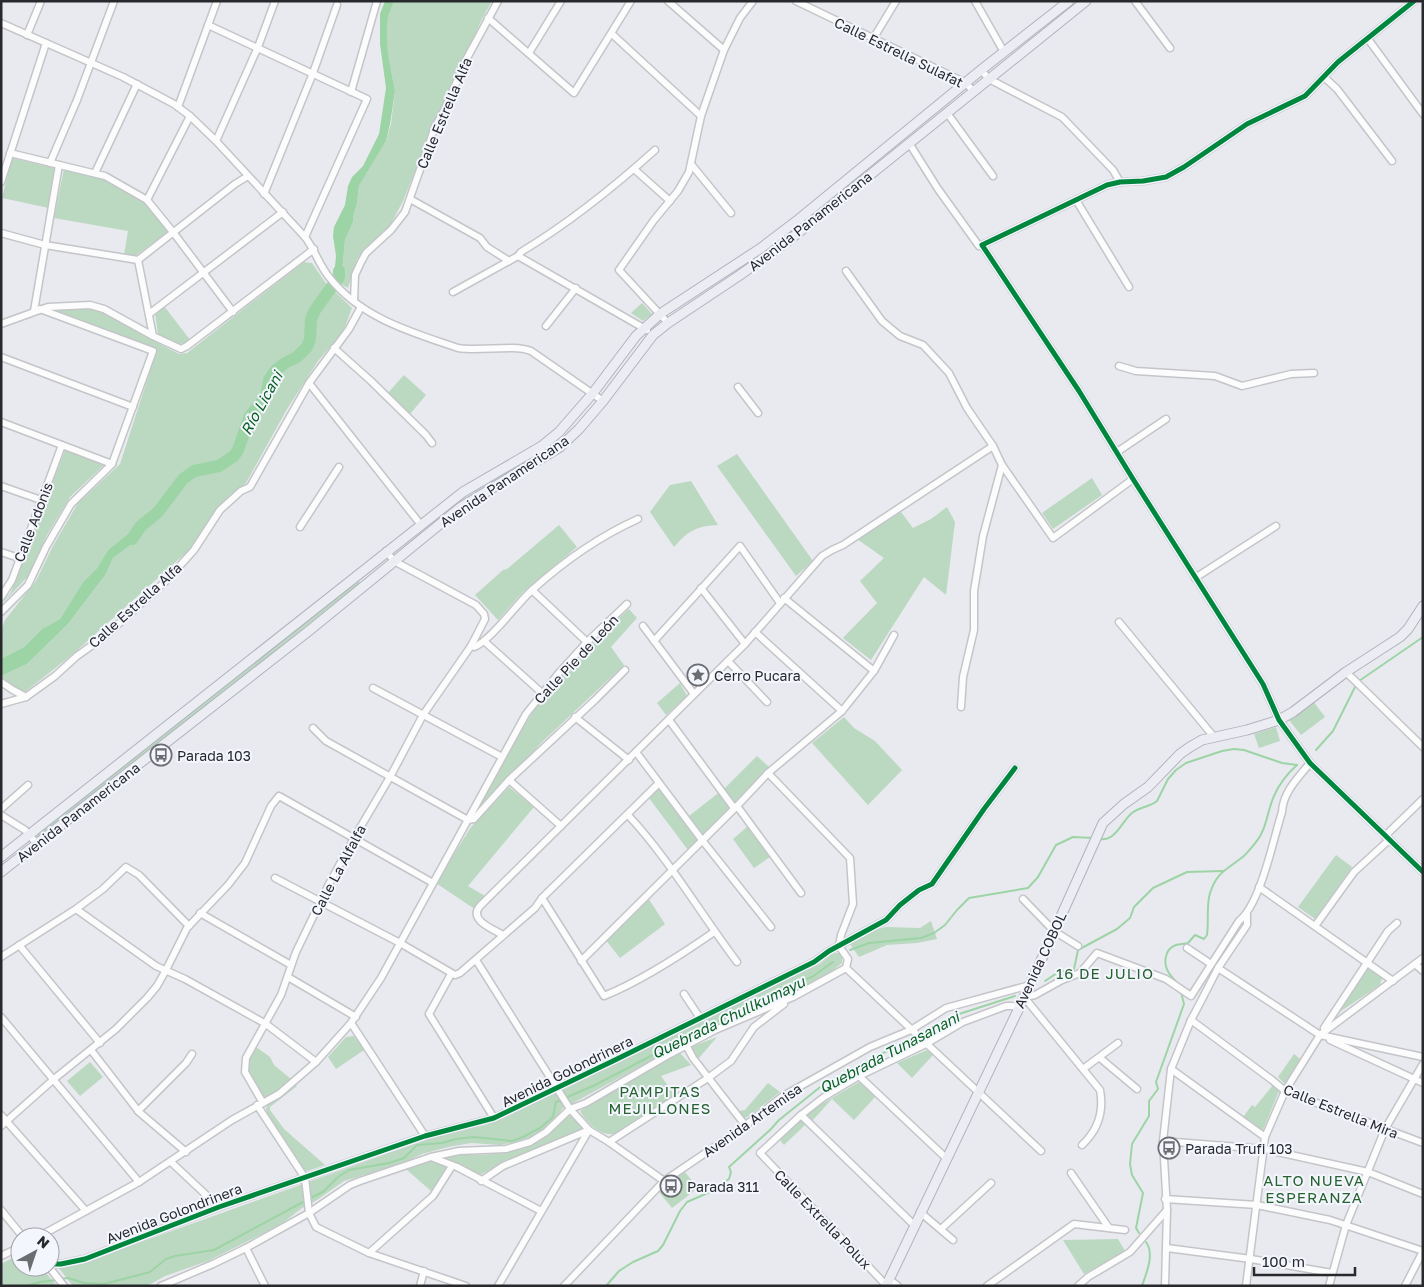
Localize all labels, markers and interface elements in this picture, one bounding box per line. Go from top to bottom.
street label: Calle Estrella Sulafat [832,13,966,91]
street label: Calle Estrella Alfa [413,55,475,171]
street label: Avenida Panamericana [745,168,875,274]
water label: Río Licani [236,367,287,438]
street label: Avenida Panamericana [436,431,572,531]
street label: Calle Adonis [10,480,56,564]
street label: Calle Estrella Alfa [85,559,185,651]
street label: Calle Pie de León [530,611,622,707]
place icon: Cerro Pucara [686,663,710,687]
place label: Cerro Pucara [714,667,801,684]
bus stop icon: Parada 103 [149,743,173,767]
place label: Parada 103 [177,747,251,764]
street label: Avenida Panamericana [13,759,143,865]
street label: Calle La Alfalfa [307,822,369,918]
street label: Avenida COBOL [1010,909,1070,1011]
district label: 16 DE JULIO [1056,964,1154,982]
water label: Quebrada Chullkumayu [648,972,809,1063]
water label: Quebrada Tunasanani [816,1007,964,1097]
street label: Avenida Golondrinera [499,1032,635,1110]
street label: Avenida Artemisa [699,1080,805,1160]
street label: Calle Estrella Mira [1281,1080,1401,1142]
district label: PAMPITAS MEJILLONES [609,1082,711,1117]
bus stop icon: Parada Trufi 103 [1157,1136,1181,1160]
place label: Parada Trufi 103 [1185,1140,1293,1157]
street label: Calle Extrella Polux [771,1166,875,1273]
district label: ALTO NUEVA ESPERANZA [1263,1171,1365,1206]
bus stop icon: Parada 311 [659,1174,683,1198]
place label: Parada 311 [687,1178,759,1195]
street label: Avenida Golondrinera [104,1179,244,1247]
north arrow [10,1227,60,1277]
text: N [34,1232,53,1252]
scale bar [1254,1244,1355,1276]
text: 100 m [1262,1252,1305,1270]

